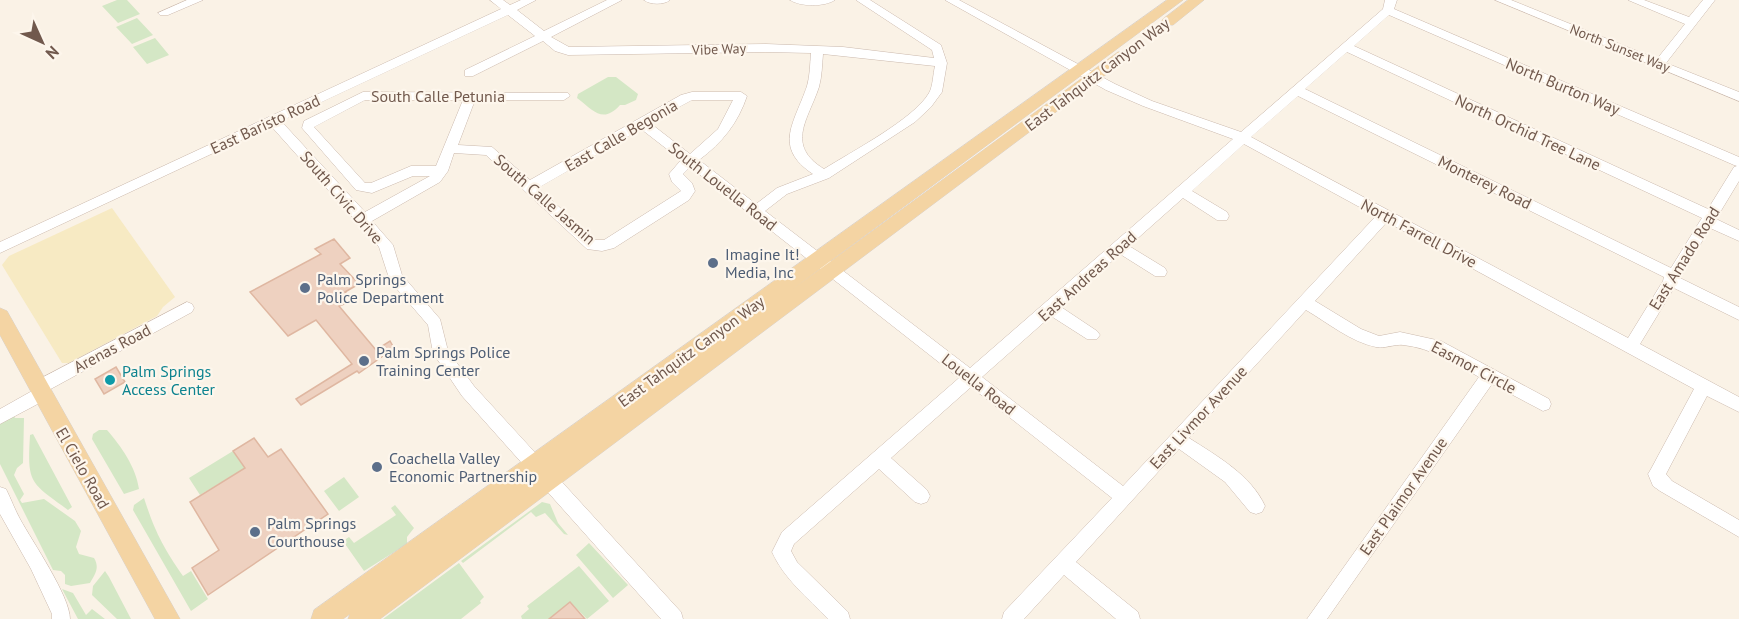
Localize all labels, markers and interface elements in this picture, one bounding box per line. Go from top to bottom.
north arrow [12,12,72,72]
street label: East Tahquitz Canyon Way [1021,13,1174,135]
street label: North Sunset Way [1567,20,1673,76]
street label: Vibe Way [691,39,747,59]
text: N [42,42,63,63]
street label: North Burton Way [1503,53,1624,119]
street label: South Calle Petunia [371,86,505,106]
street label: North Orchid Tree Lane [1452,89,1604,175]
street label: East Baristo Road [207,90,323,158]
street label: East Calle Begonia [561,95,681,175]
street label: South Louella Road [665,137,781,235]
street label: South Civic Drive [296,146,388,248]
street label: South Calle Jasmin [490,149,600,249]
street label: Monterey Road [1435,151,1535,213]
street label: North Farrell Drive [1358,194,1480,272]
street label: East Amado Road [1644,203,1724,313]
street label: East Andreas Road [1034,227,1140,325]
place label: Imagine It! Media, Inc [725,244,800,282]
marker: Imagine It! Media, Inc [706,256,720,270]
place label: Palm Springs Police Department [317,269,445,307]
marker: Palm Springs Police Department [298,281,312,295]
street label: East Tahquitz Canyon Way [614,291,769,411]
street label: Arenas Road [70,319,154,377]
street label: Easmor Circle [1428,336,1520,398]
place label: Palm Springs Police Training Center [376,342,510,380]
street label: Louella Road [938,349,1020,419]
marker: Palm Springs Police Training Center [357,354,371,368]
place label: Palm Springs Access Center [122,361,216,399]
street label: East Livmor Avenue [1145,361,1251,473]
marker: Palm Springs Access Center [103,373,117,387]
street label: El Cielo Road [52,424,114,512]
street label: East Plaimor Avenue [1355,433,1451,559]
place label: Coachella Valley Economic Partnership [389,448,537,486]
marker: Coachella Valley Economic Partnership [370,460,384,474]
place label: Palm Springs Courthouse [267,513,356,551]
marker: Palm Springs Courthouse [248,525,262,539]

